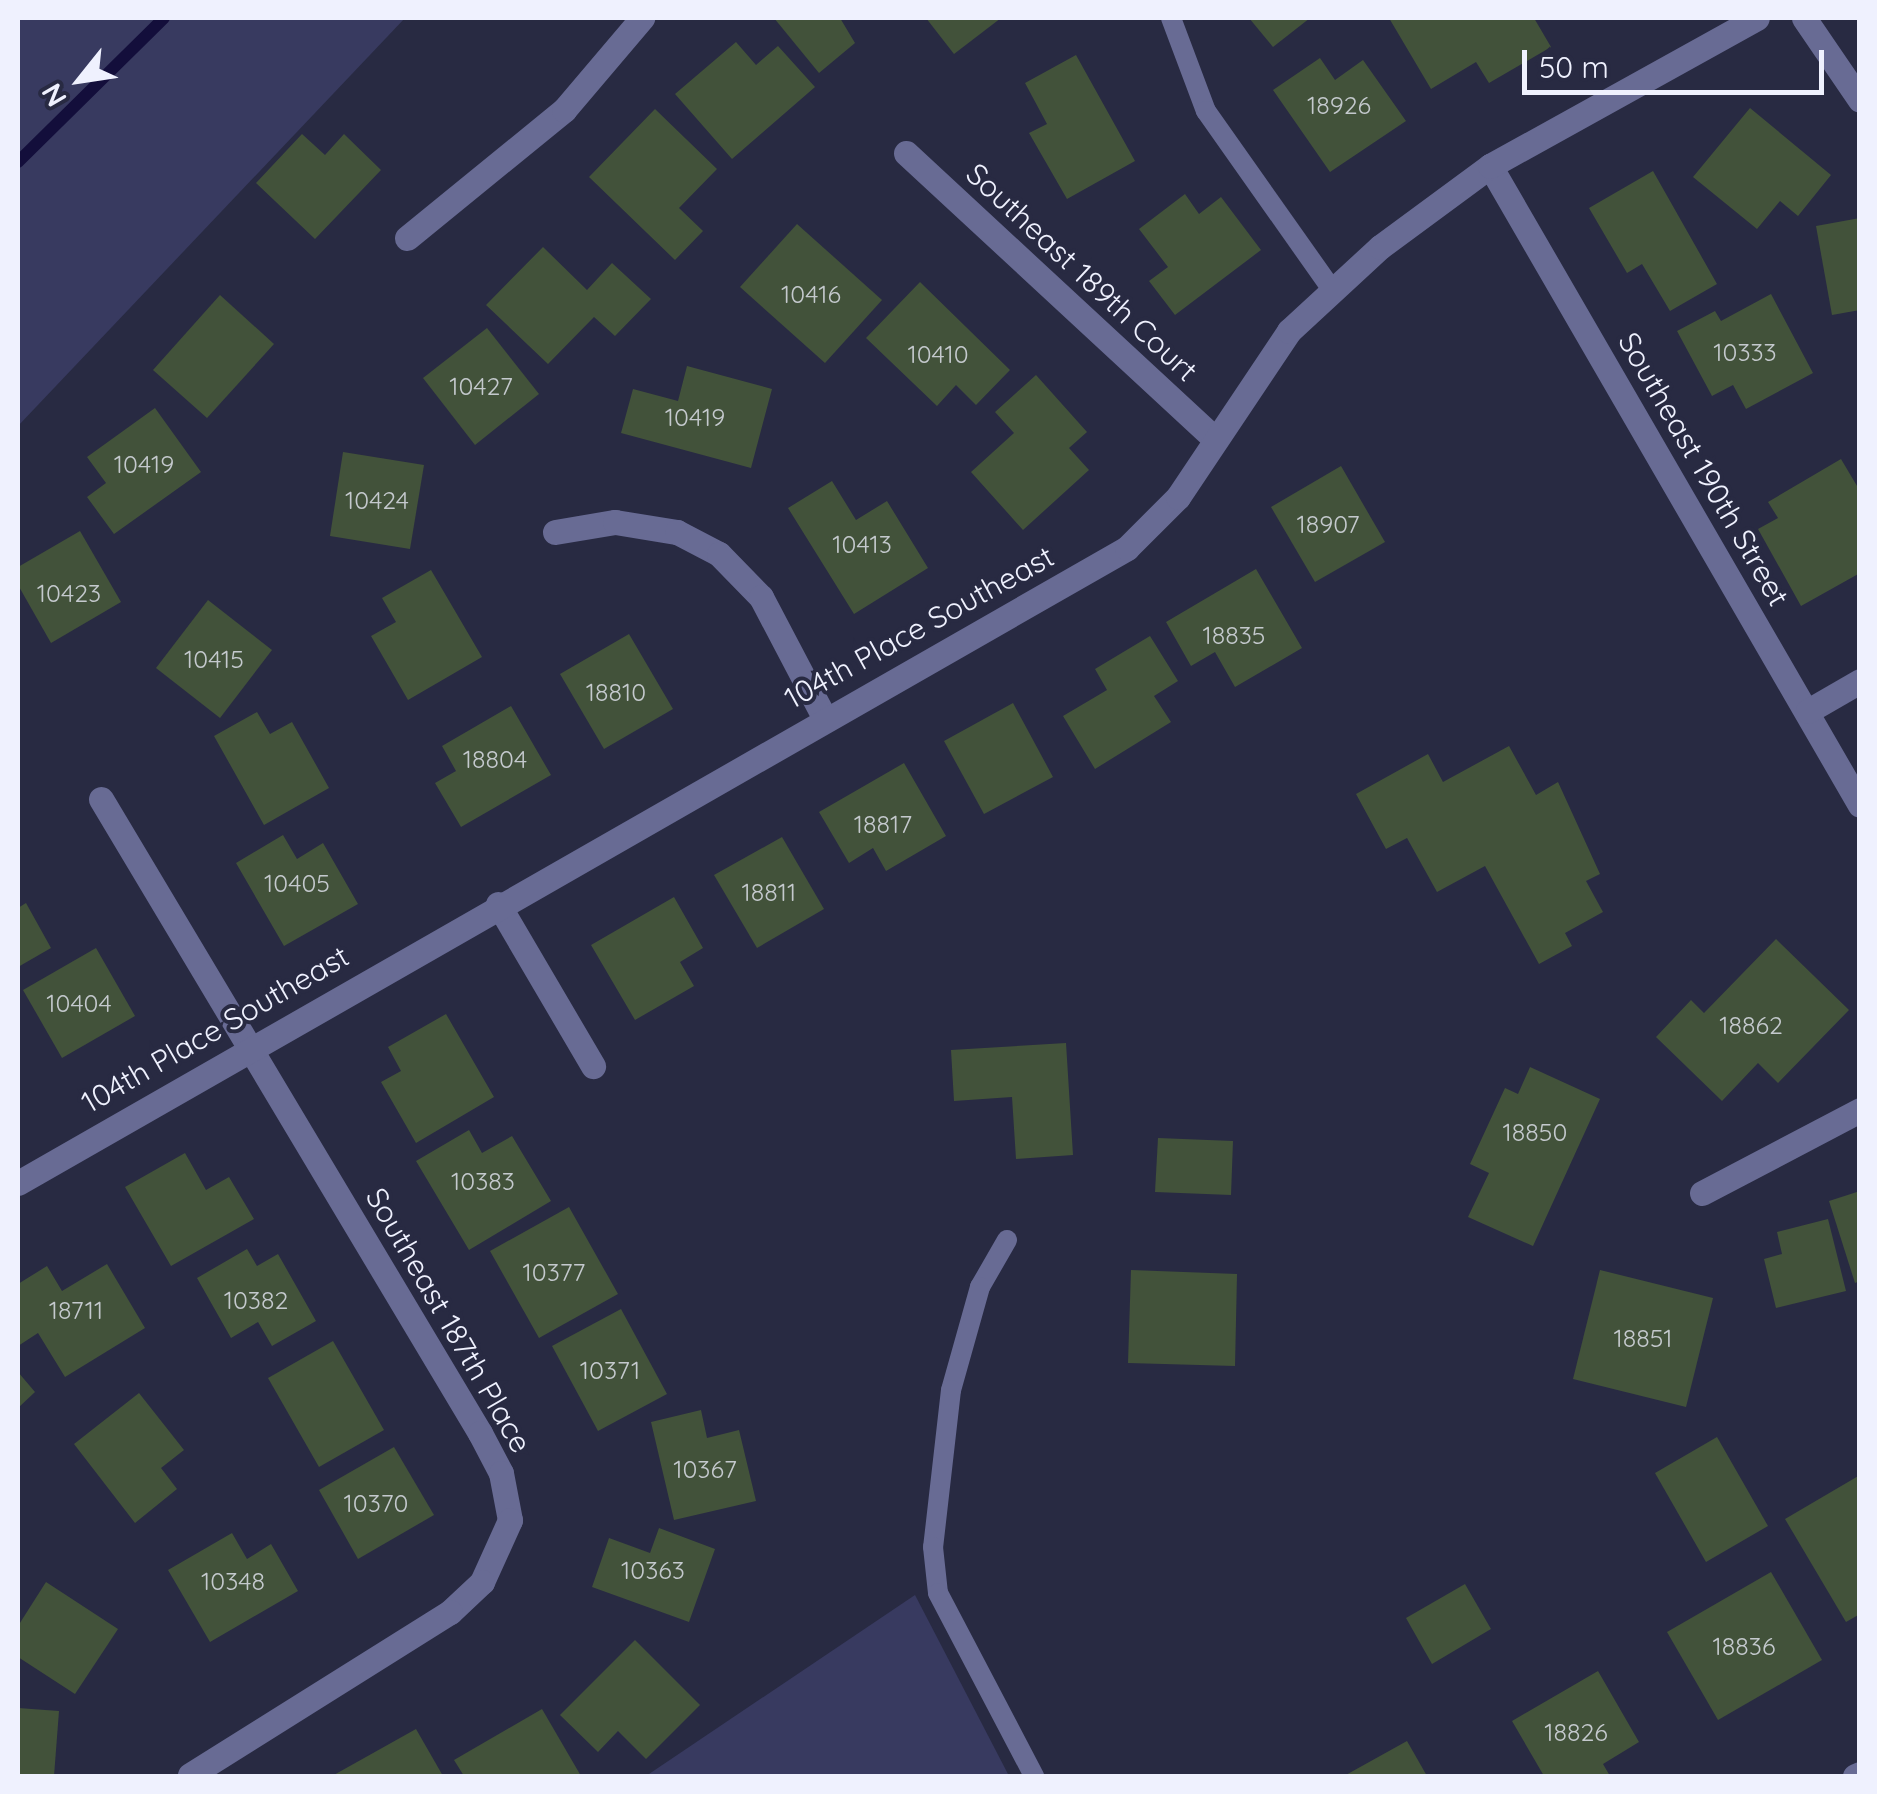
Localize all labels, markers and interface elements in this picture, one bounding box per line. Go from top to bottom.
north arrow [30,30,130,130]
scale bar [1527,30,1830,92]
text: 50 m [1539,48,1609,86]
text: N [33,78,74,113]
house number: 18926 [1307,90,1371,120]
street label: Southeast 189th Court [959,156,1205,388]
house number: 10416 [781,279,841,309]
street label: Southeast 190th Street [1611,326,1797,612]
house number: 10333 [1713,337,1777,367]
house number: 10410 [907,339,969,369]
house number: 10427 [449,371,513,401]
house number: 10419 [665,402,725,432]
house number: 10419 [114,449,174,479]
house number: 10424 [345,485,409,515]
house number: 18907 [1296,509,1360,539]
house number: 10413 [832,529,892,559]
street label: 104th Place Southeast [778,538,1060,716]
house number: 10423 [37,578,101,608]
house number: 18835 [1203,620,1265,650]
house number: 10415 [184,644,244,674]
house number: 18810 [586,677,646,707]
house number: 18804 [463,744,527,774]
house number: 18817 [854,809,912,839]
house number: 10405 [264,868,330,898]
house number: 18811 [742,877,796,907]
street label: 104th Place Southeast [75,938,355,1120]
house number: 10404 [46,988,112,1018]
house number: 18862 [1719,1010,1783,1040]
house number: 18850 [1503,1117,1567,1147]
house number: 10383 [451,1166,515,1196]
street label: Southeast 187th Place [359,1181,539,1459]
house number: 10377 [523,1257,585,1287]
house number: 10382 [224,1285,288,1315]
house number: 18711 [49,1295,103,1325]
house number: 18851 [1613,1323,1673,1353]
house number: 10371 [580,1355,640,1385]
house number: 10367 [673,1454,737,1484]
house number: 10370 [344,1488,408,1518]
house number: 10363 [621,1555,685,1585]
house number: 10348 [201,1566,265,1596]
house number: 18836 [1713,1631,1775,1661]
house number: 18826 [1544,1717,1608,1747]

